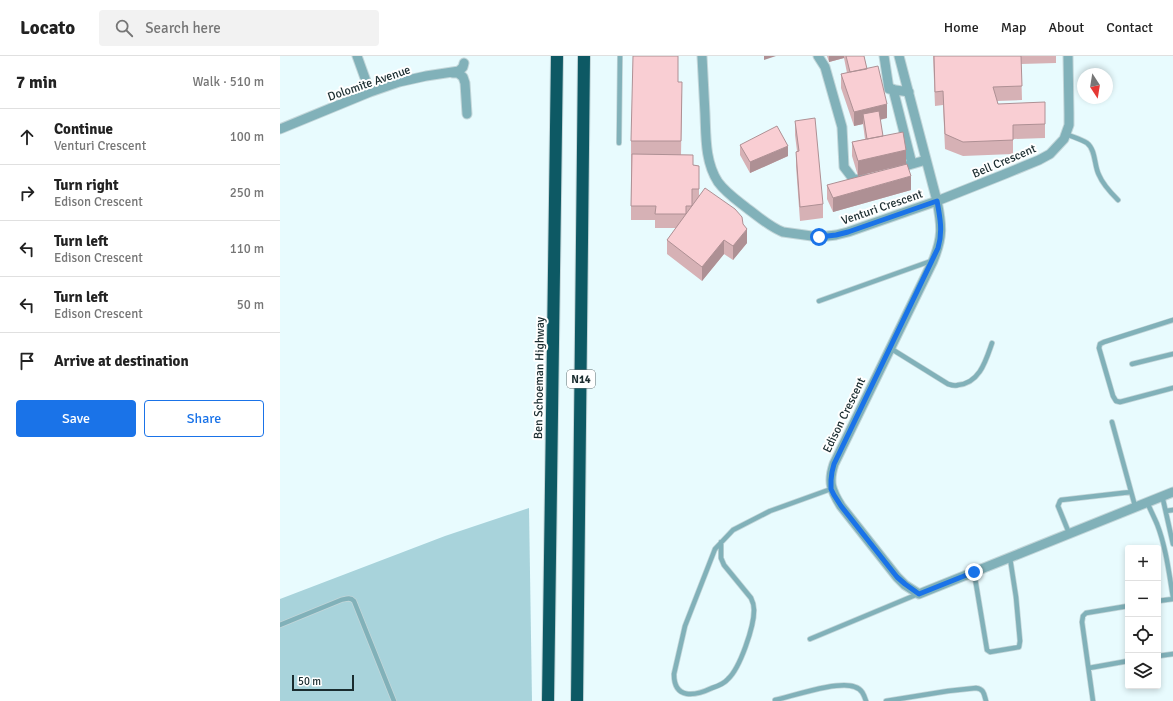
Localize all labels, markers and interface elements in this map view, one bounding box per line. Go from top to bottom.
search box [99,10,379,46]
text: Locato [20,16,75,40]
icon: search [113,17,135,39]
text: Search here [145,19,221,37]
text: Home [944,19,979,36]
text: Map [1001,19,1026,36]
text: About [1048,19,1084,36]
text: Contact [1106,19,1153,36]
street label: Dolomite Avenue [326,62,413,105]
north arrow [1077,68,1113,104]
text: 7 min [16,72,57,93]
text: Walk · 510 m [193,74,264,90]
text: Continue [54,120,113,138]
icon: ahead [16,126,38,148]
text: 100 m [230,129,264,145]
text: Venturi Crescent [54,138,146,154]
street label: Bell Crescent [970,141,1038,182]
text: Turn right [54,176,119,194]
icon: right [16,182,38,204]
text: 250 m [230,185,264,201]
street label: Venturi Crescent [839,187,925,228]
text: Edison Crescent [54,194,143,210]
route start [810,228,828,246]
text: Turn left [54,232,108,250]
icon: left [16,238,38,260]
text: 110 m [230,241,264,257]
text: Edison Crescent [54,250,143,266]
text: Turn left [54,288,108,306]
icon: left [16,294,38,316]
text: 50 m [237,297,264,313]
text: Edison Crescent [54,306,143,322]
street label: Ben Schoeman Highway [531,316,548,439]
icon: arrive [16,350,38,372]
text: Arrive at destination [54,352,189,370]
road number: N14 [567,370,595,388]
street label: Edison Crescent [820,375,869,455]
button: Save [16,400,136,437]
button: Share [144,400,264,437]
map controls [1125,545,1161,689]
button: + [1125,545,1161,581]
route end [965,563,983,581]
button: − [1125,581,1161,617]
button: locate [1125,617,1161,653]
button: layers [1125,653,1161,689]
scale bar [292,673,354,692]
text: 50 m [298,675,321,688]

